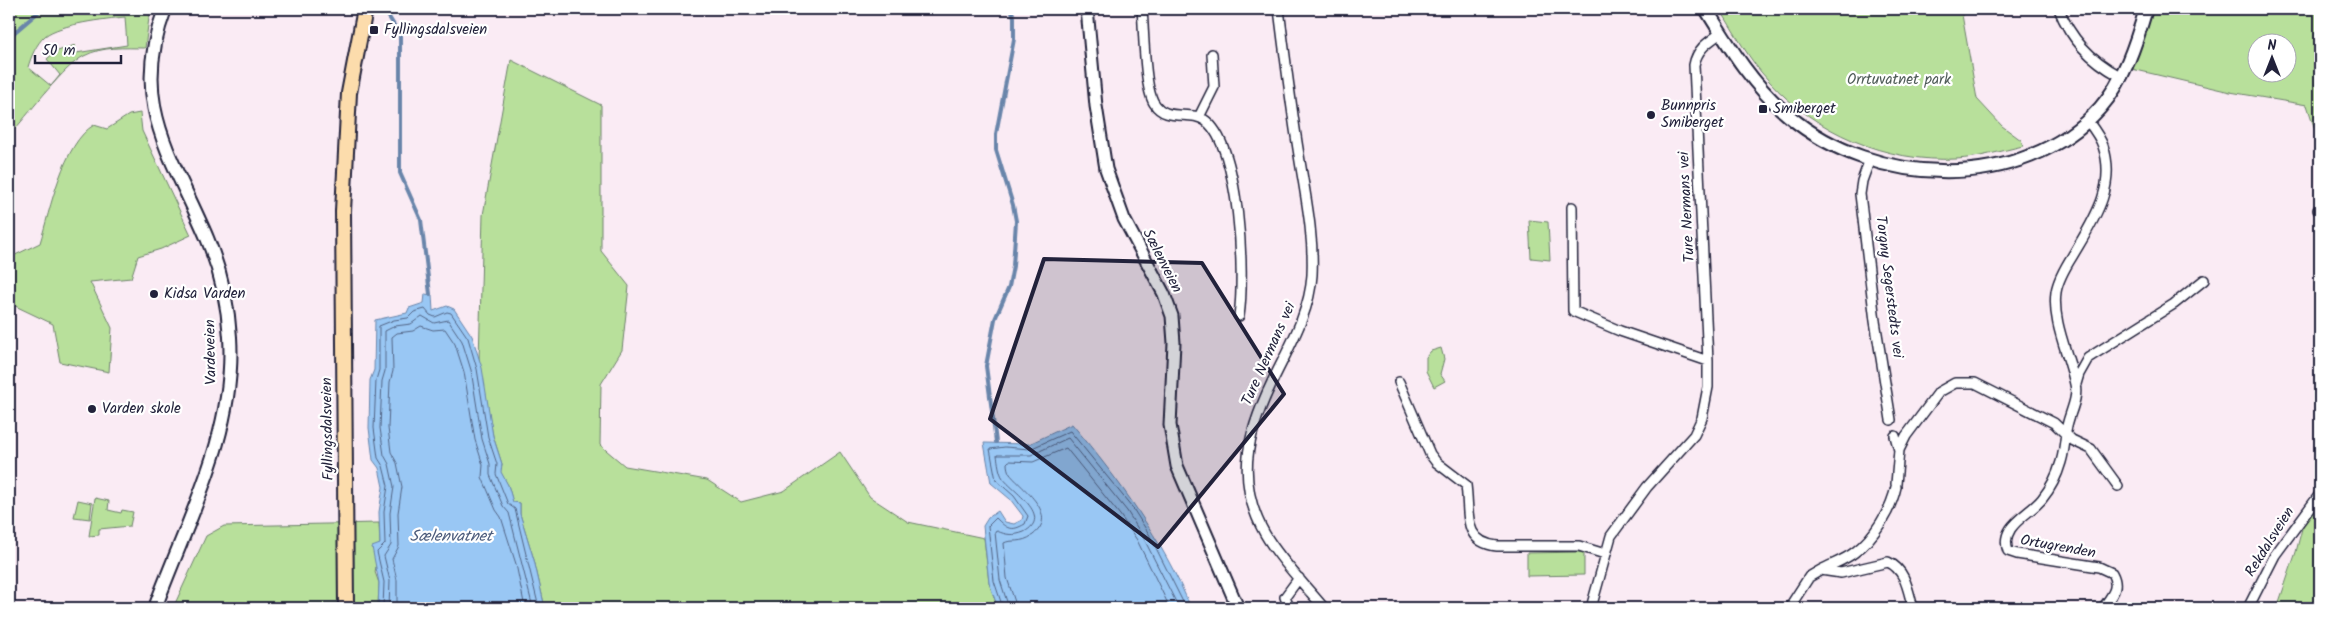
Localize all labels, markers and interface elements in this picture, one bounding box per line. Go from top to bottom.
place label: Fyllingsdalsveien [384,18,487,42]
marker: Fyllingsdalsveien [368,24,380,36]
scale bar [35,32,121,64]
north arrow [2246,32,2296,82]
text: N [2268,35,2277,57]
text: 50 m [42,39,76,63]
park label: Orrtuvatnet park [1847,68,1952,92]
place label: Bunnpris Smiberget [1661,94,1724,135]
place label: Smiberget [1773,97,1836,121]
marker: Smiberget [1757,103,1769,115]
marker: Bunnpris Smiberget [1645,109,1657,121]
street label: Ture Nermans vei [1672,150,1702,263]
street label: Torgny Segerstedts vei [1868,215,1910,361]
street label: Sælenveien [1136,225,1188,297]
place label: Kidsa Varden [164,282,246,306]
marker: Kidsa Varden [148,288,160,300]
street label: Ture Nermans vei [1235,297,1303,410]
street label: Vardeveien [198,319,224,385]
street label: Fyllingsdalsveien [315,377,341,481]
place label: Varden skole [102,397,181,421]
marker: Varden skole [86,403,98,415]
street label: Rekdalsveien [2239,502,2301,582]
water label: Sælenvatnet [410,524,495,549]
street label: Ortugrenden [2018,529,2098,565]

